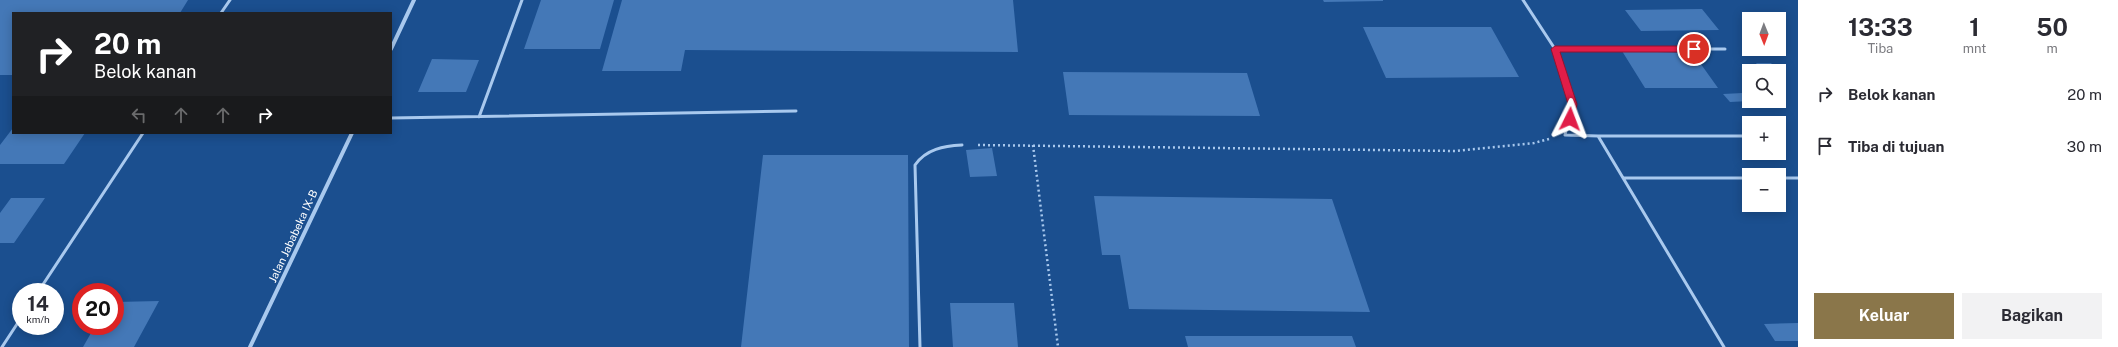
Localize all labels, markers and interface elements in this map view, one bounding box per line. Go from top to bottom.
north arrow [1742,12,1786,56]
map controls [1742,12,1786,212]
text: 13:33 [1848,13,1913,41]
text: 1 [1969,13,1980,41]
text: 50 [2036,13,2068,41]
text: 20 m [94,27,161,60]
icon: right [28,28,80,80]
pin [1677,32,1711,66]
icon: arrive [1683,38,1705,60]
text: Tiba [1867,41,1893,56]
text: mnt [1963,41,1986,56]
text: m [2046,41,2058,56]
text: Belok kanan [94,61,197,82]
button: search [1742,64,1786,108]
icon: right [1814,83,1836,105]
text: Belok kanan [1848,86,1935,103]
text: 20 m [2067,86,2102,103]
position arrow [1549,98,1591,140]
icon: left [128,104,150,126]
icon: ahead [170,104,192,126]
icon: ahead [212,104,234,126]
icon: right [254,104,276,126]
button: + [1742,116,1786,160]
icon: arrive [1814,135,1836,157]
text: Tiba di tujuan [1848,138,1944,155]
text: 30 m [2067,138,2102,155]
button: − [1742,168,1786,212]
street label: Jalan Jababeka IX-B [266,188,320,284]
speed limit sign: 20 [72,283,124,335]
text: 14 [27,292,49,316]
button: Keluar [1814,293,1954,339]
button: Bagikan [1962,293,2102,339]
text: km/h [26,313,50,325]

